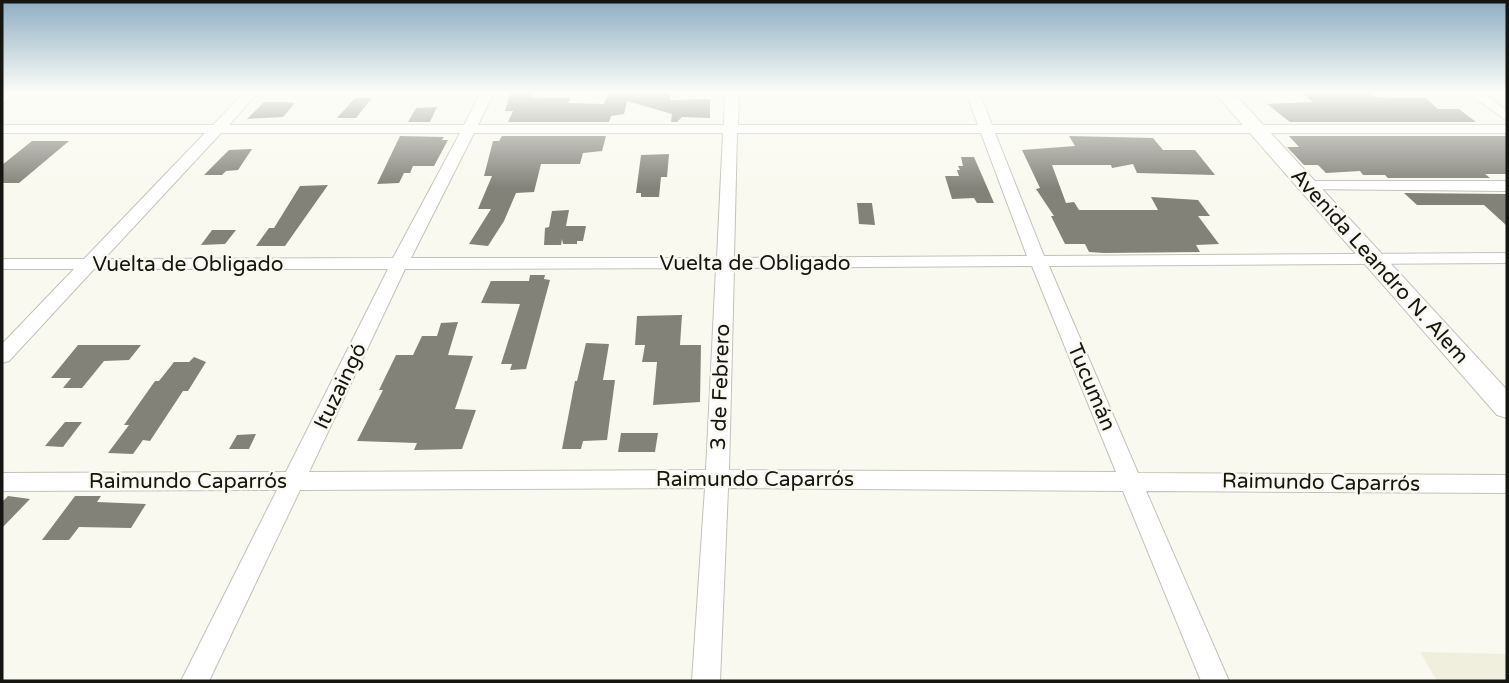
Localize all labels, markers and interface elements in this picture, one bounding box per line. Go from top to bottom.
street label: Avenida Leandro N. Alem [1285,164,1474,369]
street label: Vuelta de Obligado [659,251,851,276]
street label: Vuelta de Obligado [92,252,284,277]
street label: 3 de Febrero [706,323,735,451]
street label: Ituzaingó [309,339,372,433]
street label: Tucumán [1062,340,1121,435]
street label: Raimundo Caparrós [656,467,854,492]
street label: Raimundo Caparrós [1222,468,1420,497]
street label: Raimundo Caparrós [89,469,287,494]

